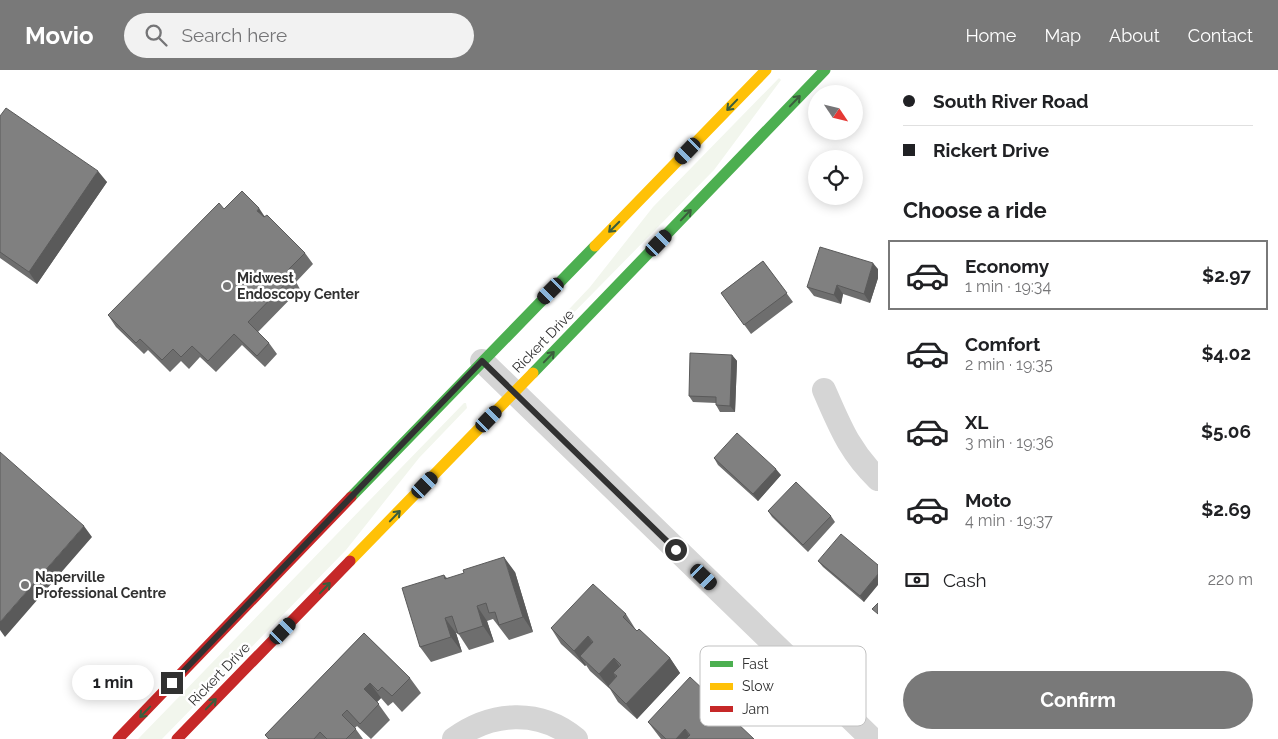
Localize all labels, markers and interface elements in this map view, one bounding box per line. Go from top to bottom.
search box [124,13,474,58]
text: Movio [25,21,94,50]
icon: search [142,21,170,49]
text: Search here [182,24,287,46]
text: Home [965,25,1016,46]
text: Map [1044,25,1081,46]
text: About [1109,25,1160,46]
text: Contact [1188,25,1253,46]
north arrow [808,85,862,140]
map controls [808,85,863,205]
text: South River Road [933,90,1089,112]
one-way arrow [789,95,801,108]
one-way arrow [726,99,738,111]
car [672,135,703,167]
text: Rickert Drive [933,139,1049,161]
button: locate [808,150,863,205]
text: Choose a ride [903,197,1047,223]
one-way arrow [680,209,692,222]
one-way arrow [608,221,620,233]
car [643,227,674,259]
icon: car [905,253,950,298]
text: Economy [965,255,1049,277]
text: $2.97 [1202,264,1251,286]
place label: Midwest Endoscopy Center [237,270,360,302]
car [535,275,566,307]
text: 1 min · 19:34 [965,277,1051,296]
marker: Midwest Endoscopy Center [221,280,233,292]
street label: Rickert Drive [509,306,577,376]
icon: car [905,331,950,376]
text: Comfort [965,333,1040,355]
text: $4.02 [1201,342,1251,364]
one-way arrow [543,351,555,364]
text: 2 min · 19:35 [965,355,1053,374]
car [473,403,504,435]
icon: car [905,409,950,454]
text: XL [965,411,988,433]
text: $5.06 [1201,420,1251,442]
text: 3 min · 19:36 [965,433,1054,452]
car [409,469,440,501]
icon: car [905,487,950,532]
text: Moto [965,489,1011,511]
text: $2.69 [1201,498,1251,520]
one-way arrow [389,509,401,522]
text: 4 min · 19:37 [965,511,1053,530]
route start [665,539,687,561]
car [687,561,720,593]
icon: cash [903,566,931,594]
place label: Naperville Professional Centre [35,569,167,601]
text: Cash [943,569,987,591]
text: 220 m [1208,570,1253,589]
marker: Naperville Professional Centre [19,579,31,591]
one-way arrow [318,582,330,594]
car [267,615,298,647]
street label: Rickert Drive [185,639,253,709]
legend [700,646,866,726]
text: Fast [742,656,769,672]
callout: 1 min [72,666,154,700]
button: Confirm [903,671,1253,729]
route end [161,672,183,694]
text: 1 min [93,673,133,692]
text: Slow [742,678,774,694]
one-way arrow [205,698,217,710]
text: Jam [742,701,769,717]
one-way arrow [139,705,151,718]

